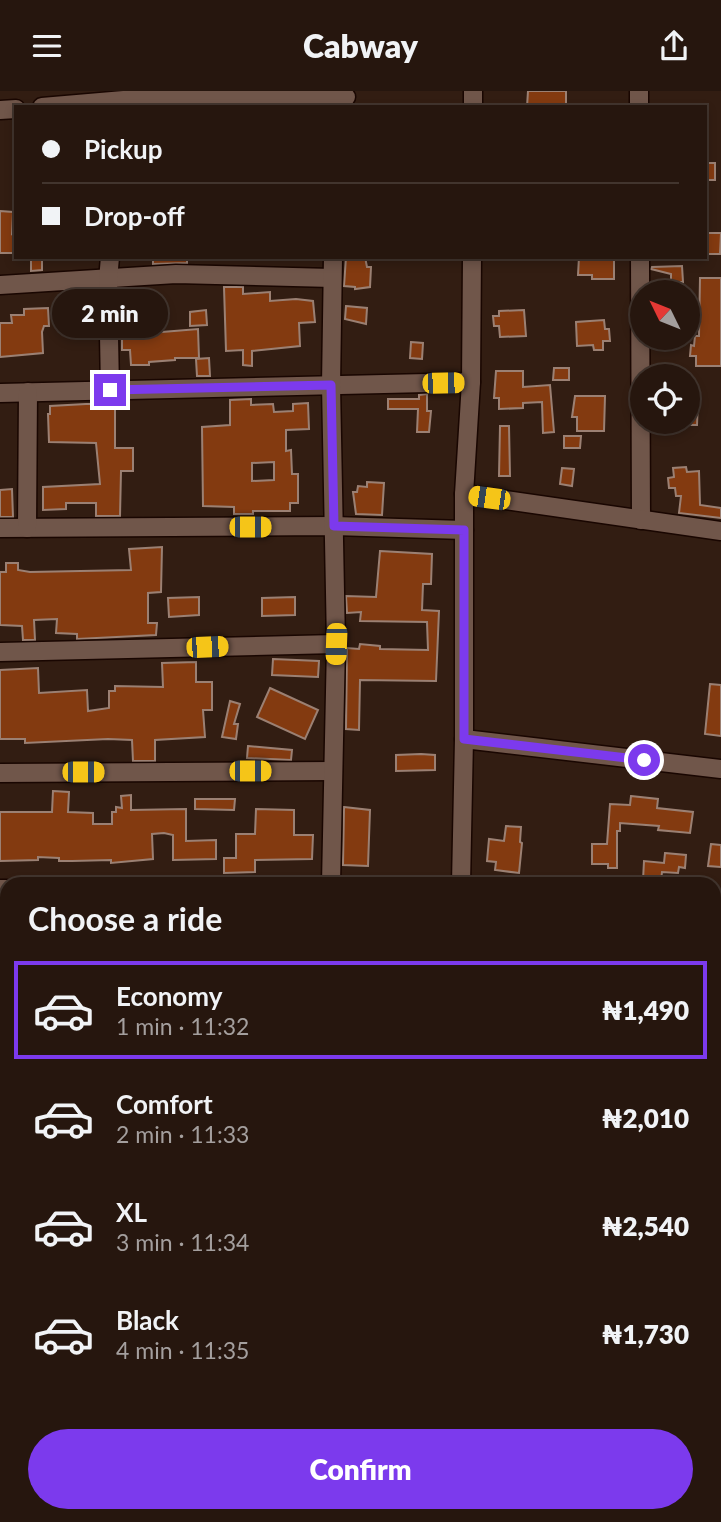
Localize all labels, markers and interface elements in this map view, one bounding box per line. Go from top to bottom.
text: Cabway [303,26,418,65]
icon: menu [28,27,66,65]
icon: share [655,27,693,65]
text: Pickup [84,133,163,165]
text: Drop-off [84,200,185,232]
north arrow [630,280,700,350]
map controls [630,280,700,434]
callout: 2 min [52,289,168,337]
text: 2 min [81,299,139,327]
button: locate [630,364,700,434]
car [422,372,465,394]
route end [94,374,126,406]
car [467,485,512,511]
car [230,517,272,538]
car [325,623,348,665]
car [186,636,229,658]
route start [628,744,660,776]
car [230,761,272,782]
car [63,762,105,783]
text: Choose a ride [28,899,222,938]
icon: car [32,979,95,1042]
text: Economy [116,980,222,1012]
text: ₦1,490 [602,994,689,1026]
text: 1 min · 11:32 [116,1012,249,1040]
icon: car [32,1087,95,1150]
text: Comfort [116,1088,213,1120]
text: ₦2,010 [602,1102,689,1134]
text: 2 min · 11:33 [116,1120,249,1148]
icon: car [32,1195,95,1258]
text: XL [116,1196,147,1228]
text: ₦2,540 [602,1210,689,1242]
text: 3 min · 11:34 [116,1228,249,1256]
icon: car [32,1303,95,1366]
text: Black [116,1304,179,1336]
text: ₦1,730 [602,1318,689,1350]
text: 4 min · 11:35 [116,1336,249,1364]
button: Confirm [28,1429,693,1509]

